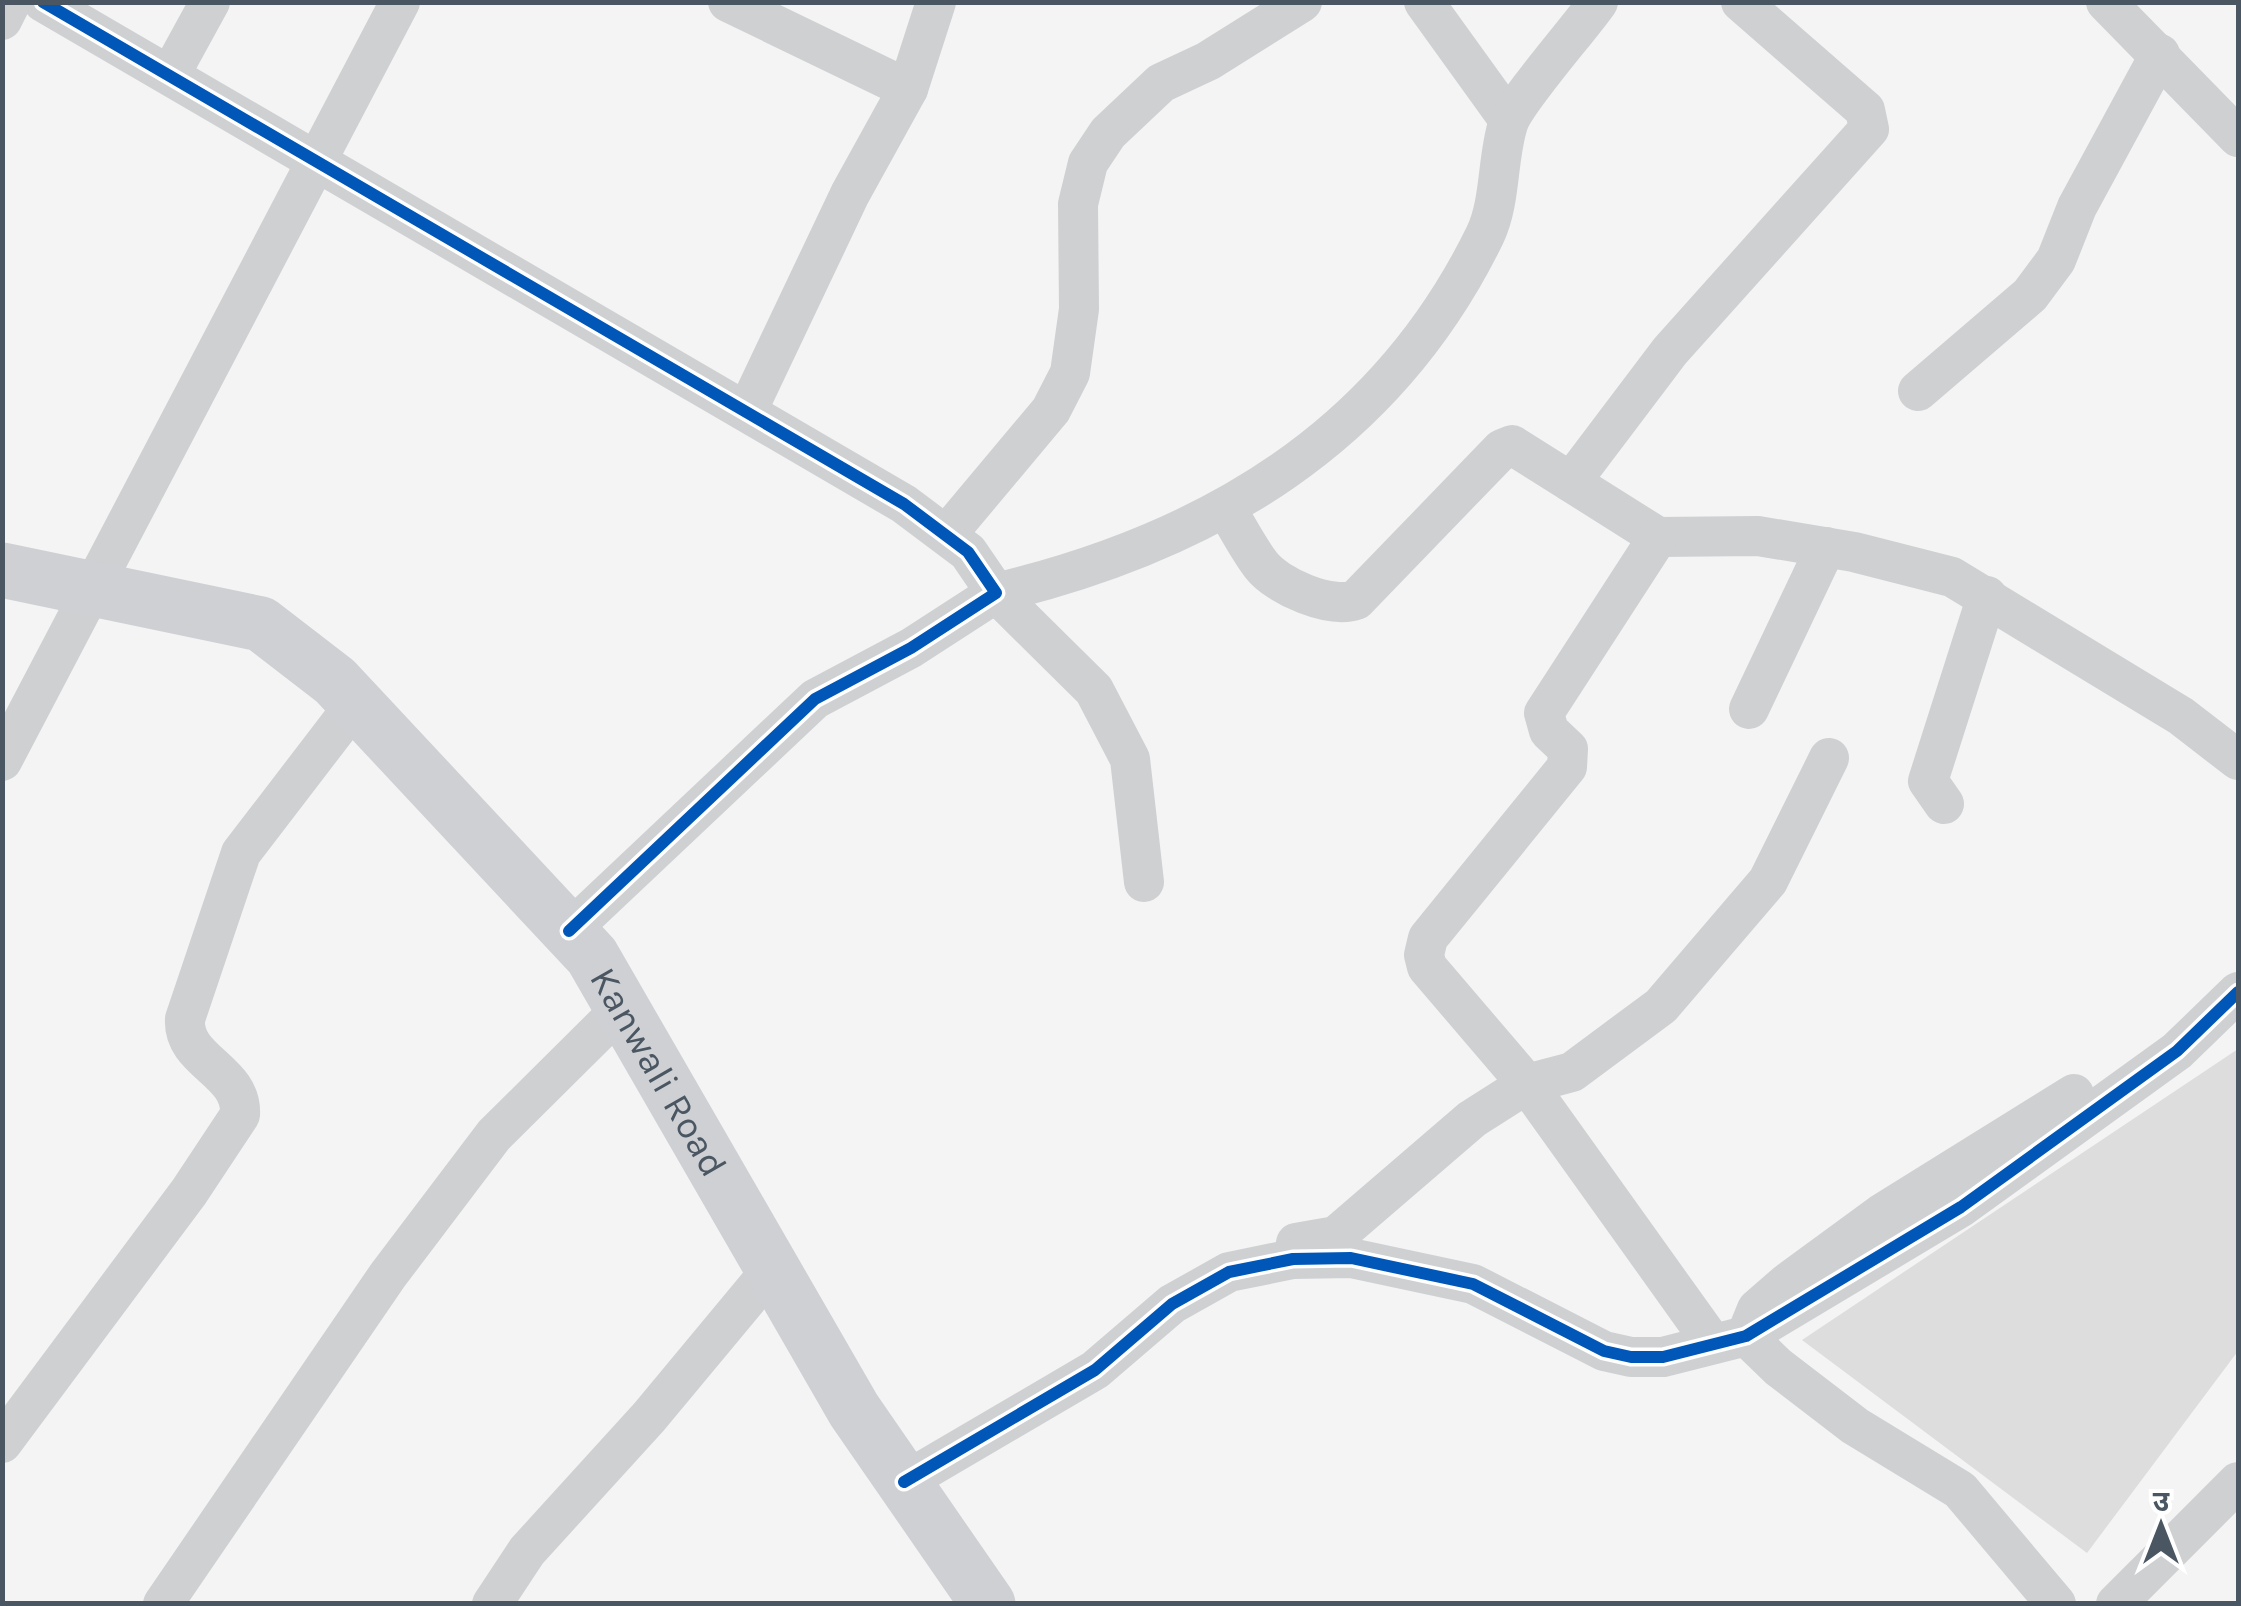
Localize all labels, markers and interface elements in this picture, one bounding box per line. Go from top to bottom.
street label: Kanwali Road [581,959,737,1184]
north arrow [2111,1476,2211,1576]
text: उ [2153,1485,2170,1518]

